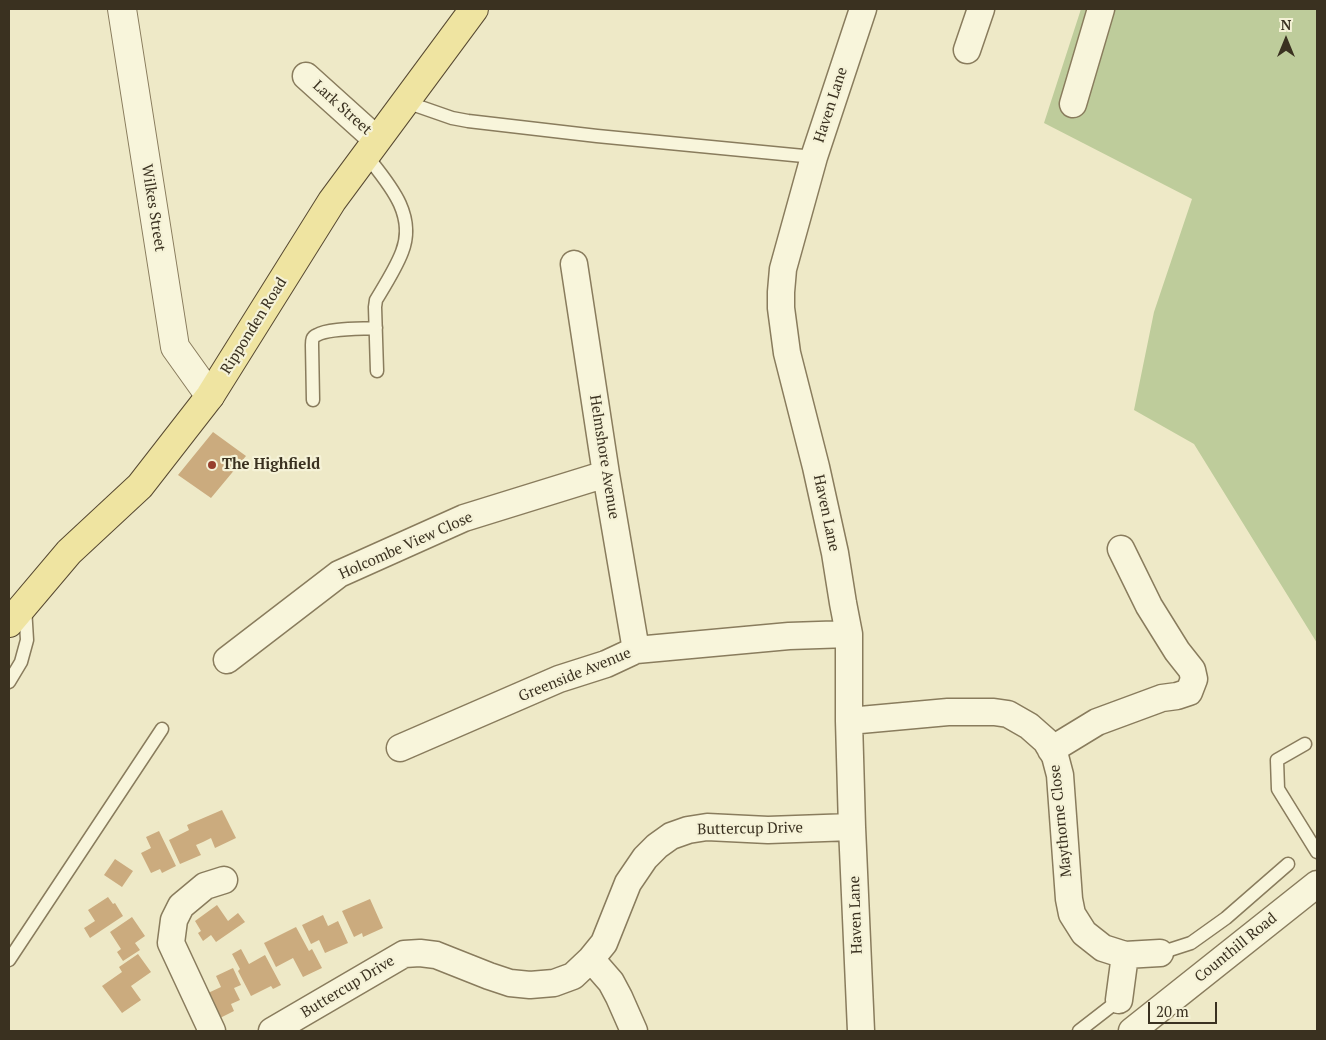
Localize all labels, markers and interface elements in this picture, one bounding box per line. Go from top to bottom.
north arrow [1261,15,1311,65]
text: N [1281,15,1291,34]
street label: Haven Lane [810,65,852,145]
street label: Lark Street [309,77,375,139]
street label: Wilkes Street [137,163,169,253]
street label: Ripponden Road [217,275,291,377]
street label: Helmshore Avenue [585,394,623,520]
place label: The Highfield [222,456,320,474]
marker: The Highfield [206,459,218,471]
street label: Haven Lane [809,473,843,553]
street label: Holcombe View Close [336,508,476,584]
street label: Greenside Avenue [516,644,634,706]
street label: Maythorne Close [1046,764,1076,878]
street label: Buttercup Drive [697,819,803,839]
street label: Haven Lane [846,876,866,954]
street label: Counthill Road [1191,909,1281,987]
street label: Buttercup Drive [298,952,398,1022]
scale bar [1151,992,1220,1024]
text: 20 m [1156,1001,1189,1021]

